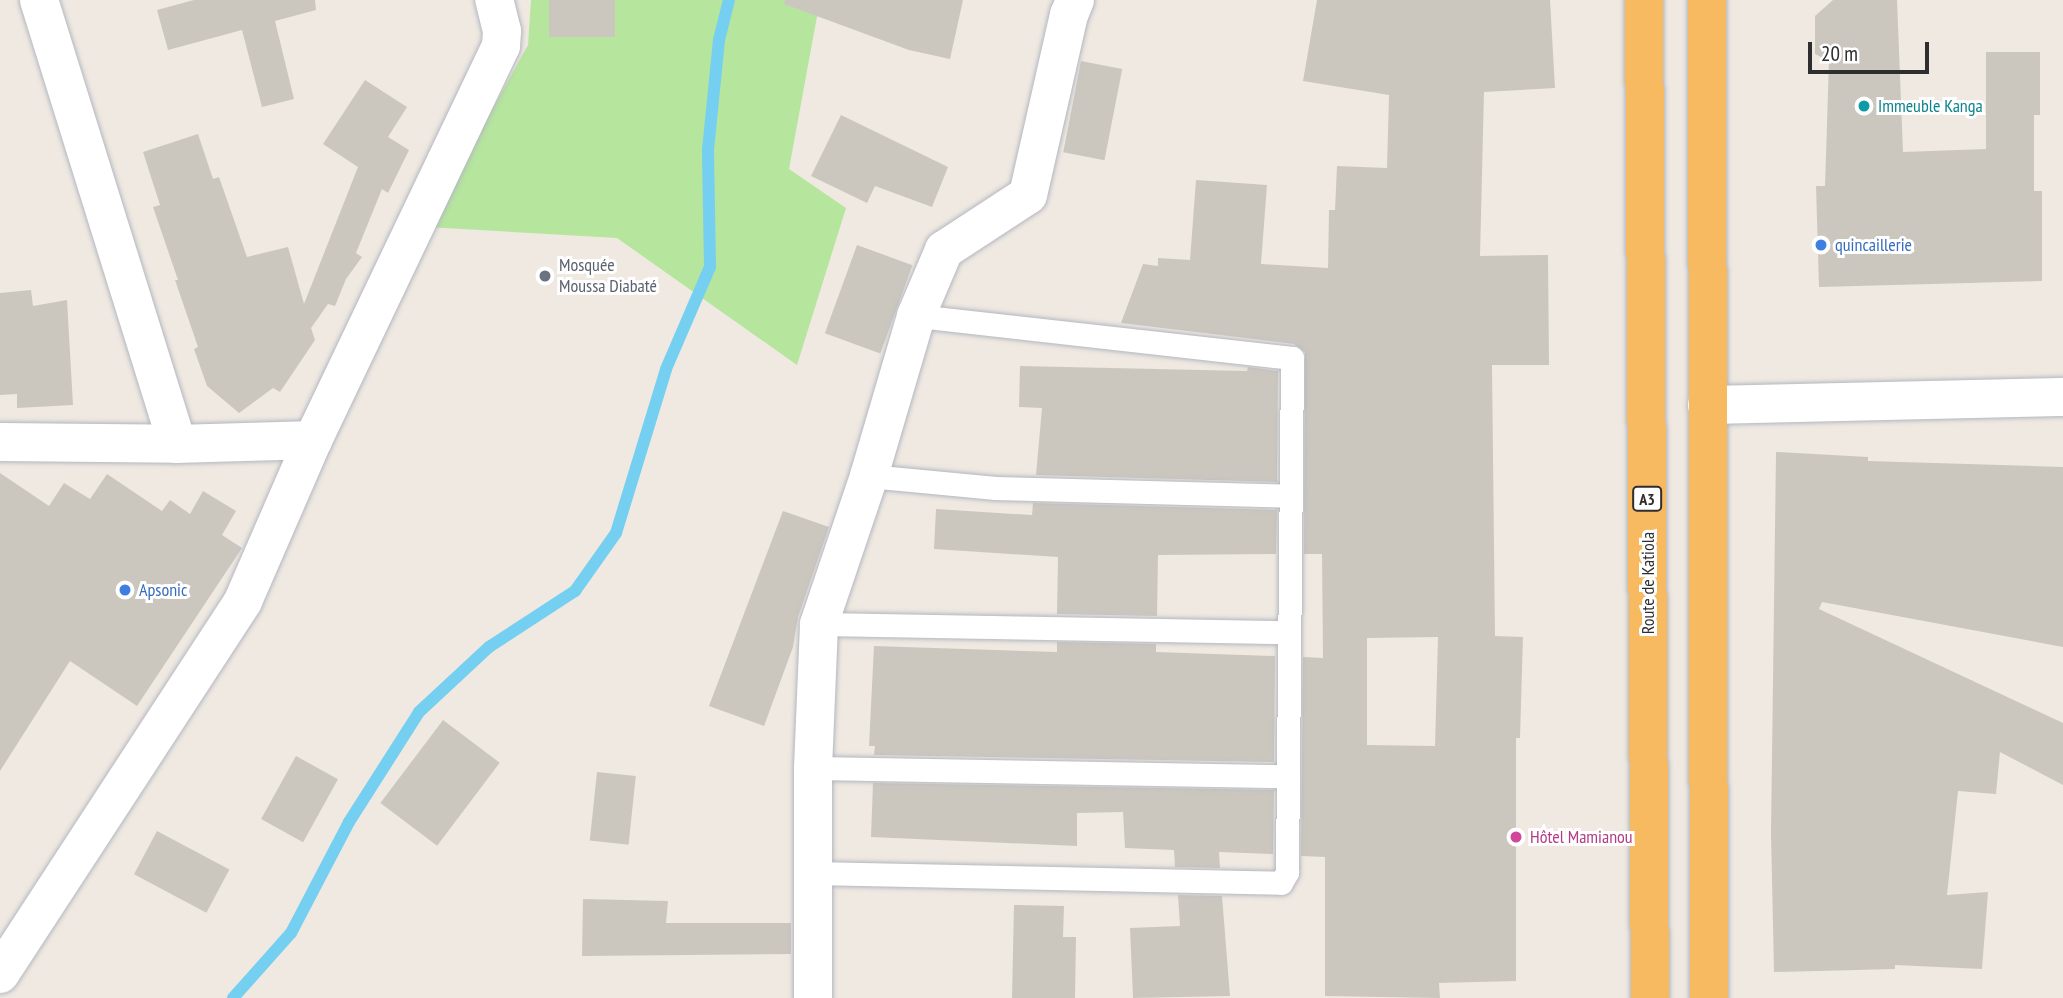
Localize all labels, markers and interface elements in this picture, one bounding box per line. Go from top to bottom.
scale bar [1811,28,1932,72]
text: 20 m [1821,40,1858,67]
place label: Immeuble Kanga [1878,95,1983,117]
marker: Immeuble Kanga [1856,98,1872,114]
place label: quincaillerie [1835,234,1912,256]
marker: quincaillerie [1813,237,1829,253]
place label: Mosquée Moussa Diabaté [559,255,657,298]
marker: Mosquée Moussa Diabaté [537,268,553,284]
road number: A3 [1631,486,1663,512]
street label: Route de Katiola [1637,532,1659,634]
place label: Apsonic [139,579,187,601]
marker: Apsonic [117,582,133,598]
place label: Hôtel Mamianou [1530,826,1633,848]
marker: Hôtel Mamianou [1508,829,1524,845]

